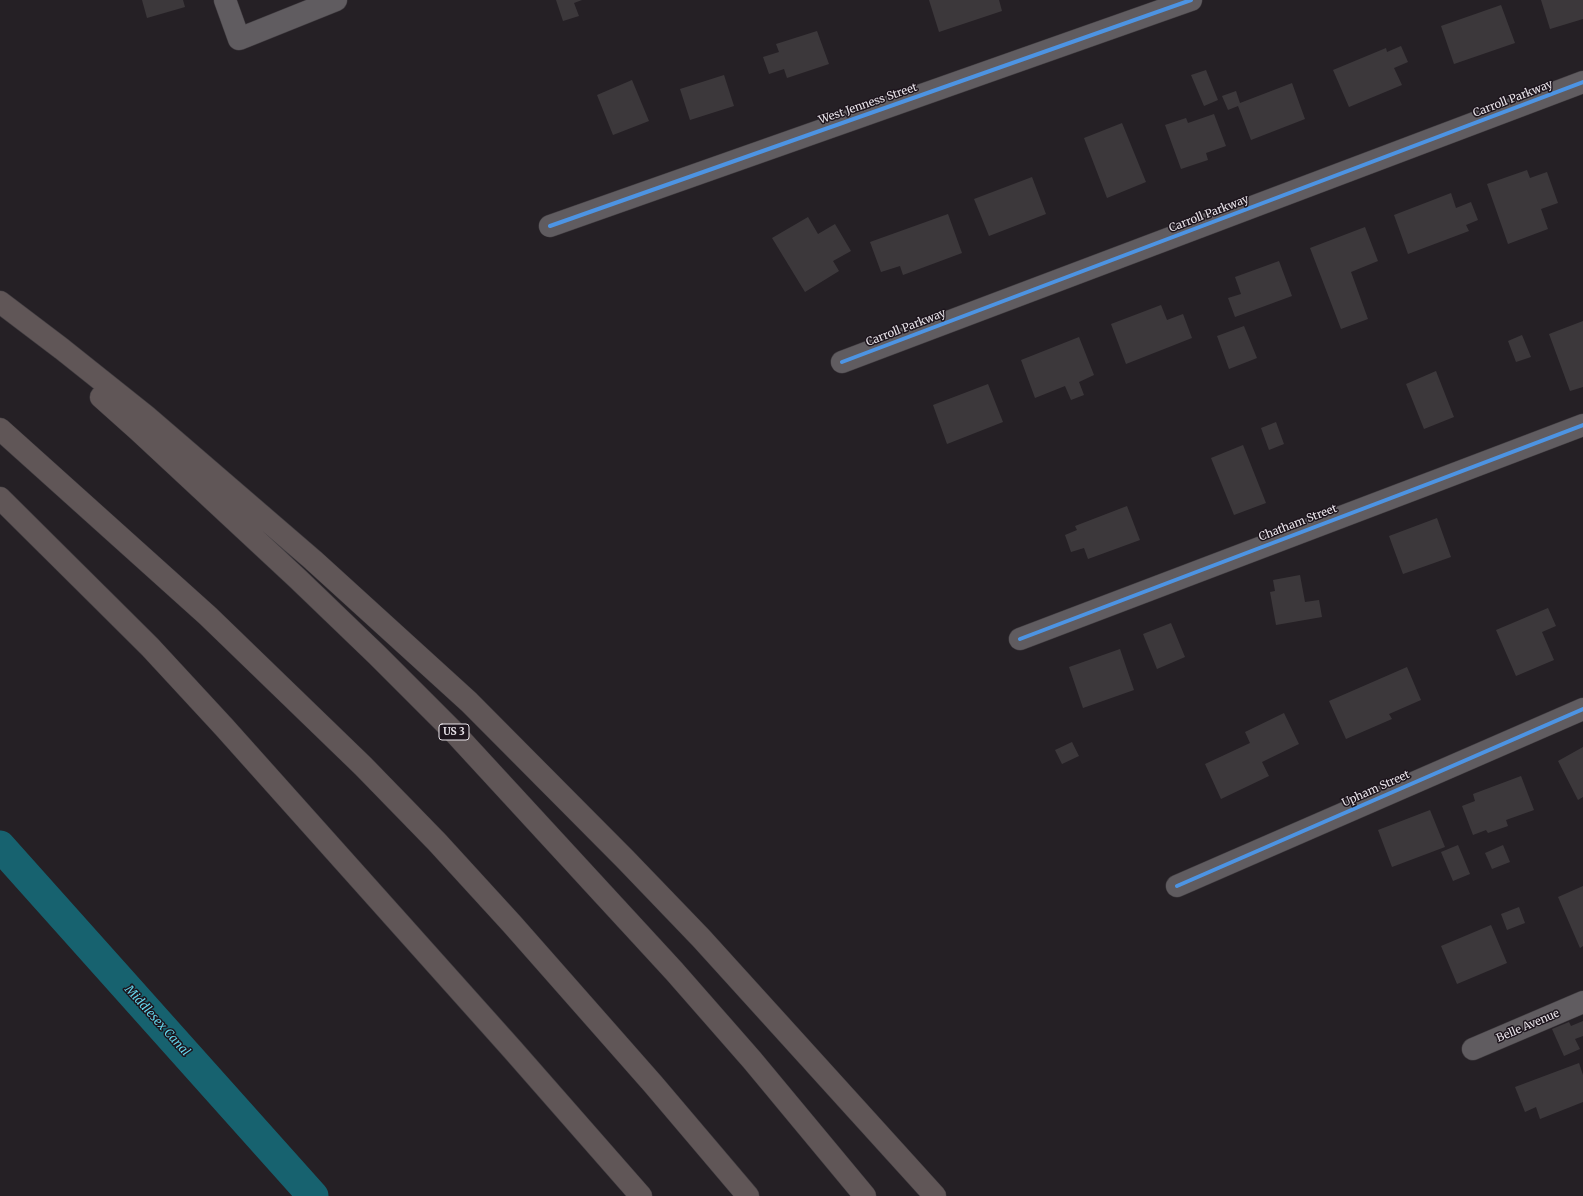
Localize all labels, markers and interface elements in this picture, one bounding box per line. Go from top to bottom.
street label: Carroll Parkway [1471,78,1555,120]
street label: West Jenness Street [817,81,919,127]
street label: Carroll Parkway [1167,193,1251,235]
street label: Carroll Parkway [864,307,948,349]
street label: Chatham Street [1257,502,1339,544]
road number: US 3 [439,724,469,740]
street label: Upham Street [1340,768,1412,810]
water label: Middlesex Canal [122,983,192,1059]
street label: Belle Avenue [1495,1007,1561,1045]

